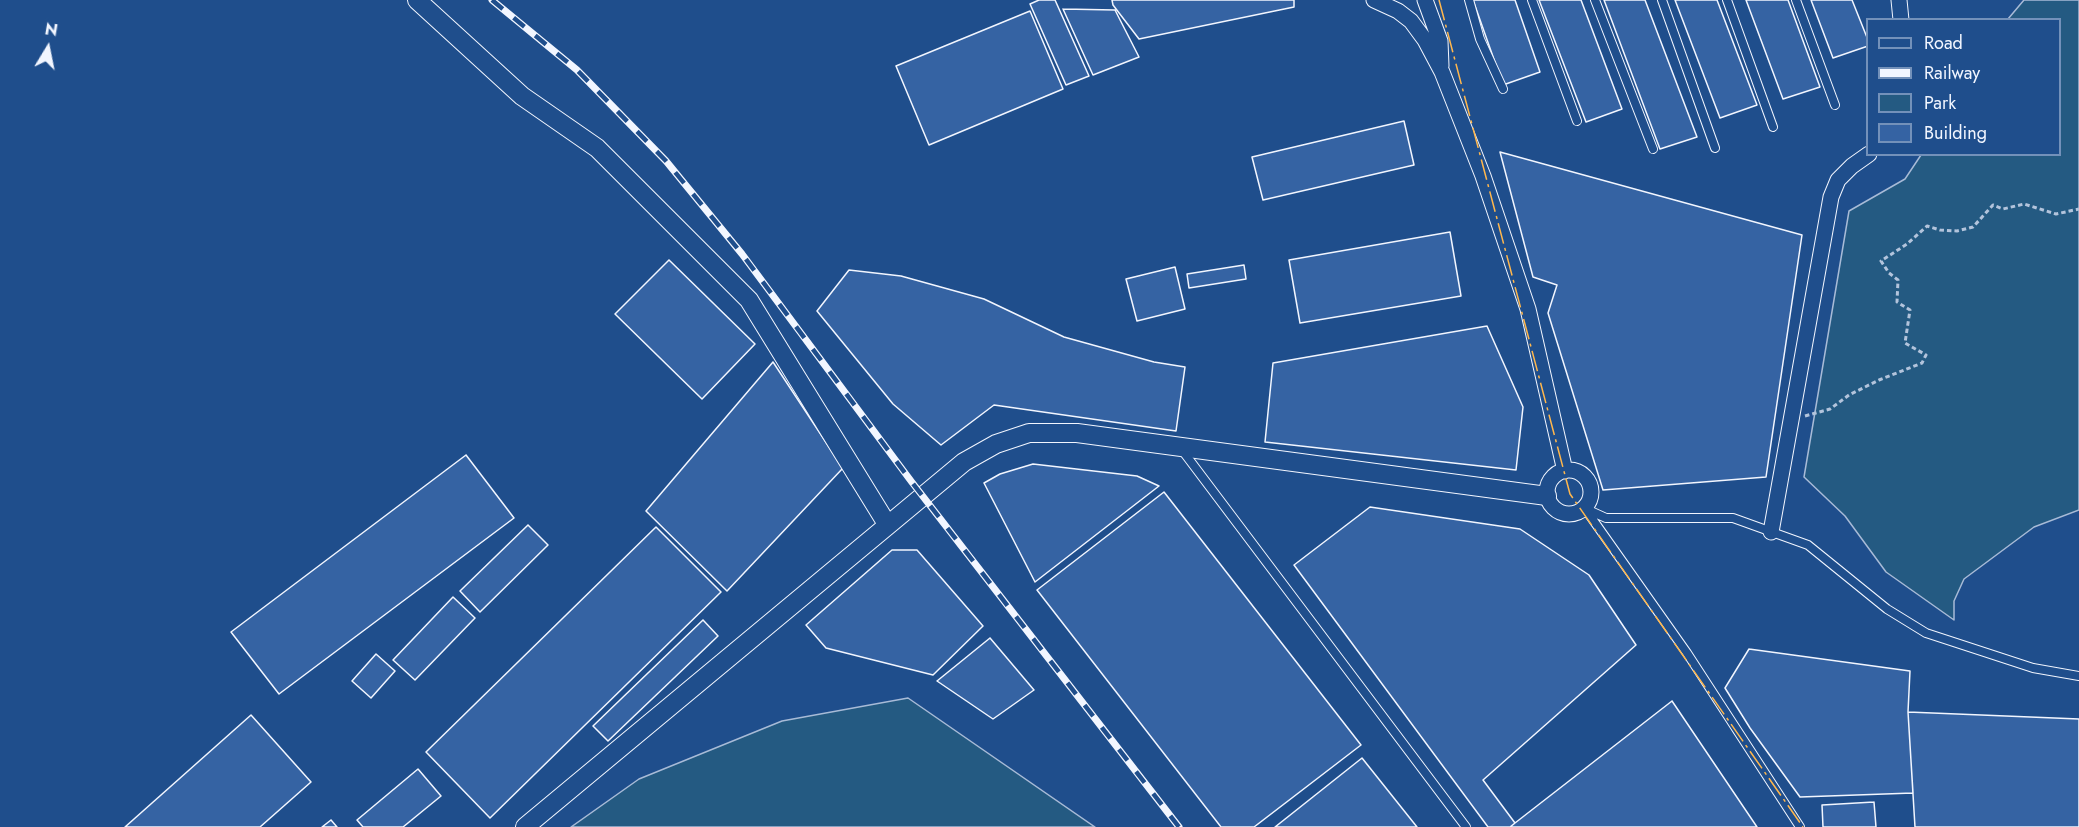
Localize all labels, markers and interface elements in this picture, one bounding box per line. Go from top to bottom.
text: N [43,17,59,42]
north arrow [18,18,78,78]
legend [1866,18,2061,156]
text: Road [1924,30,1963,56]
text: Railway [1924,60,1980,86]
text: Park [1924,90,1956,116]
text: Building [1924,120,1987,146]

